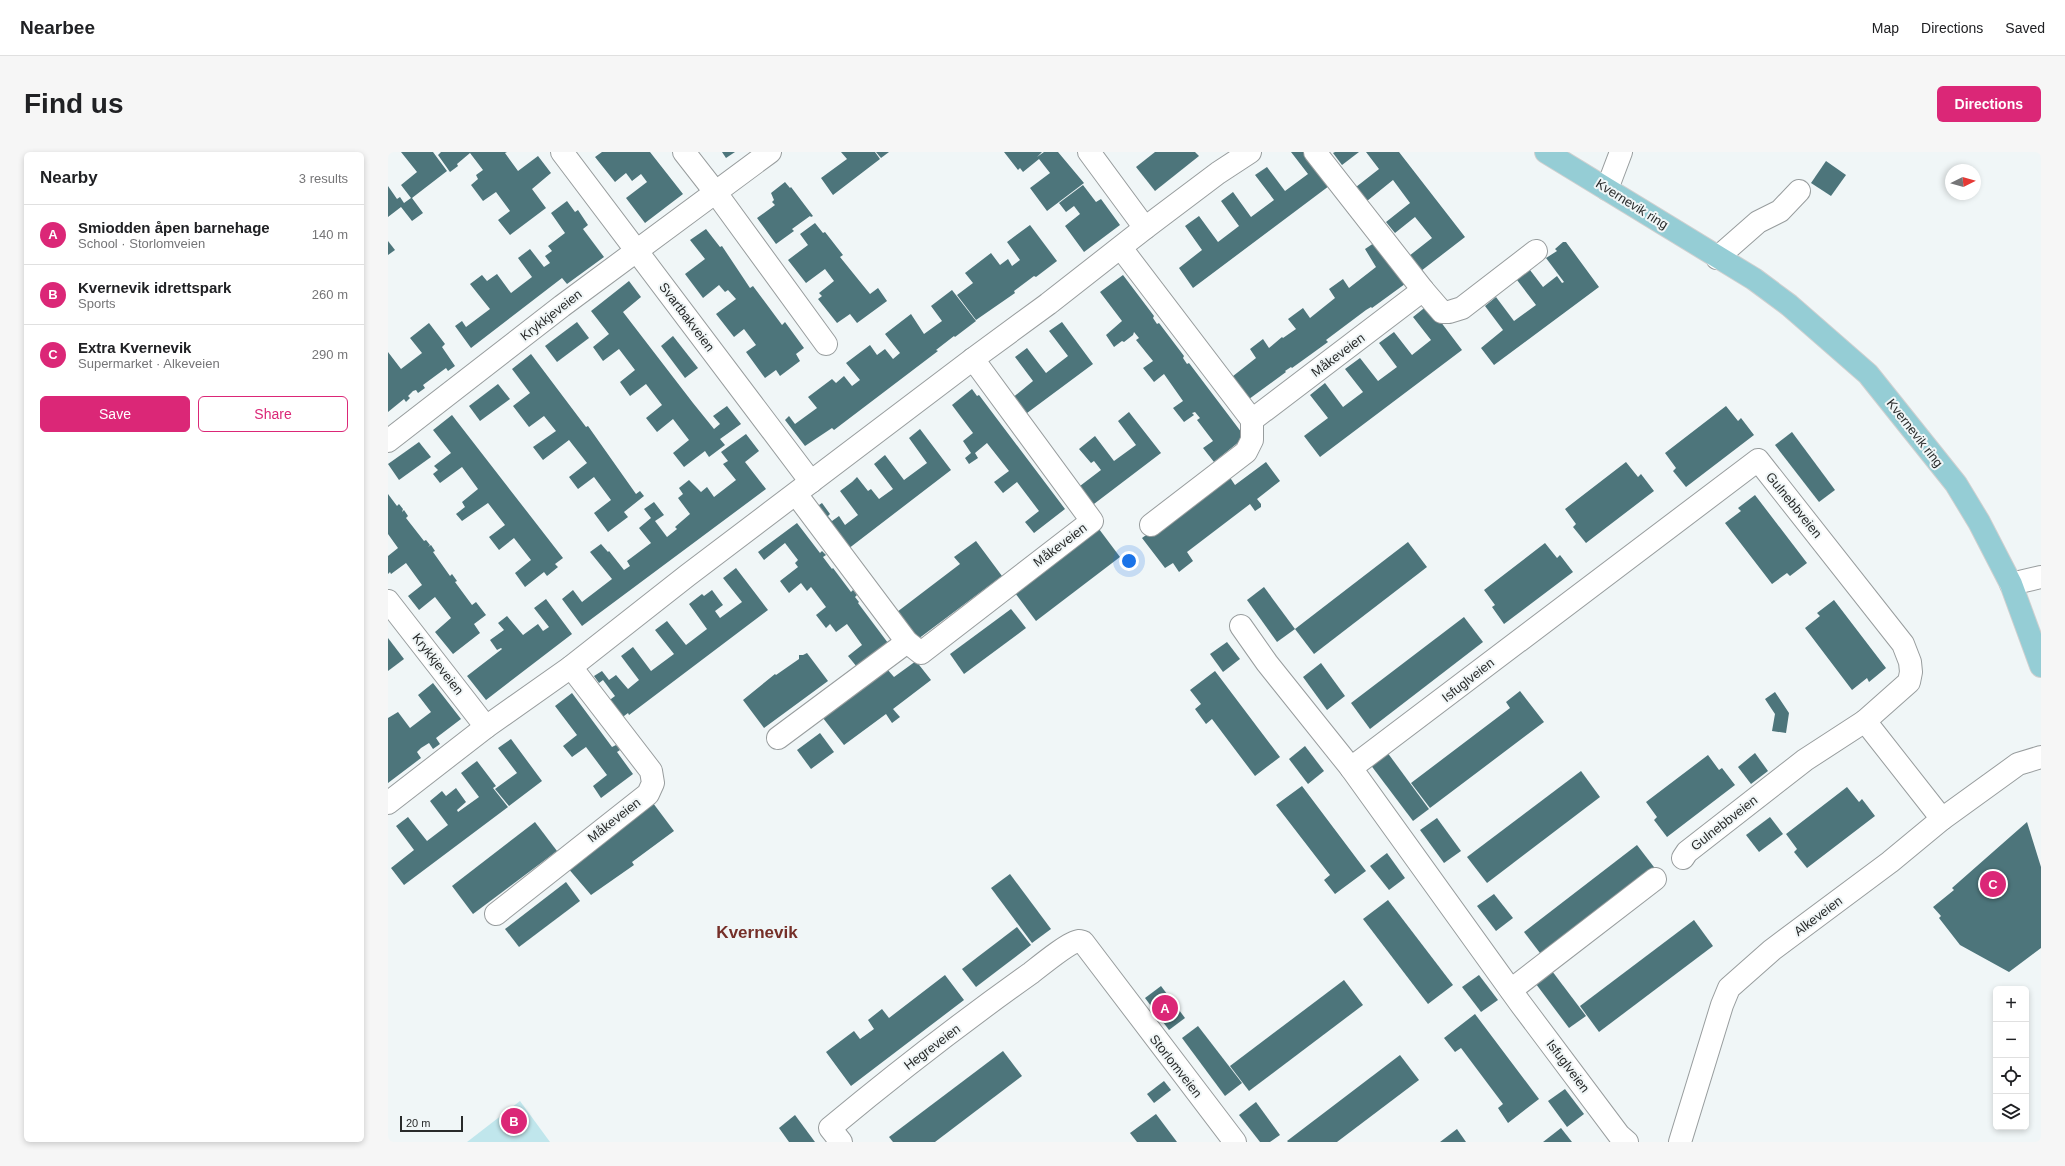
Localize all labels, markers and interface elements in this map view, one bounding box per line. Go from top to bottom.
text: Nearbee [20,17,95,38]
text: Map [1872,20,1899,36]
text: Directions [1921,20,1983,36]
text: Saved [2005,20,2045,36]
button: Directions [1937,86,2041,122]
text: Find us [24,88,124,119]
north arrow [1945,164,1981,200]
text: Nearby [40,168,98,187]
text: 3 results [299,171,348,186]
street label: Kvernevik ring [1593,176,1671,232]
text: Smiodden åpen barnehage [78,219,270,236]
text: A [48,227,58,242]
text: 140 m [312,227,348,242]
text: School · Storlomveien [78,236,205,251]
text: Kvernevik idrettspark [78,279,231,296]
street label: Svartbakveien [656,280,718,354]
street label: Krykkjeveien [517,286,585,344]
text: B [48,287,58,302]
text: 260 m [312,287,348,302]
text: Sports [78,296,116,311]
street label: Måkeveien [1308,330,1368,380]
text: Extra Kvernevik [78,339,191,356]
text: C [48,347,58,362]
text: 290 m [312,347,348,362]
text: Supermarket · Alkeveien [78,356,220,371]
button: Save [40,396,190,432]
button: Share [198,396,348,432]
street label: Kvernevik ring [1884,396,1946,470]
street label: Gulnebbveien [1763,469,1825,541]
street label: Måkeveien [1030,520,1090,570]
your location [1119,551,1139,571]
street label: Krykkjeveien [409,630,467,698]
street label: Isfuglveien [1439,655,1497,705]
street label: Gulnebbveien [1688,792,1760,854]
street label: Måkeveien [585,795,643,845]
pin: C [1980,869,2006,899]
street label: Alkeveien [1791,893,1845,939]
district label: Kvernevik [716,923,798,942]
map controls [1993,986,2029,1130]
button: + [1993,986,2029,1022]
pin: A [1152,993,1178,1023]
street label: Hegreveien [901,1021,963,1073]
button: − [1993,1022,2029,1058]
street label: Storlomveien [1147,1031,1205,1101]
street label: Isfuglveien [1543,1037,1593,1095]
button: locate [1993,1058,2029,1094]
button: layers [1993,1094,2029,1130]
pin: B [501,1106,527,1136]
scale bar [400,1114,463,1133]
text: 20 m [406,1117,430,1129]

